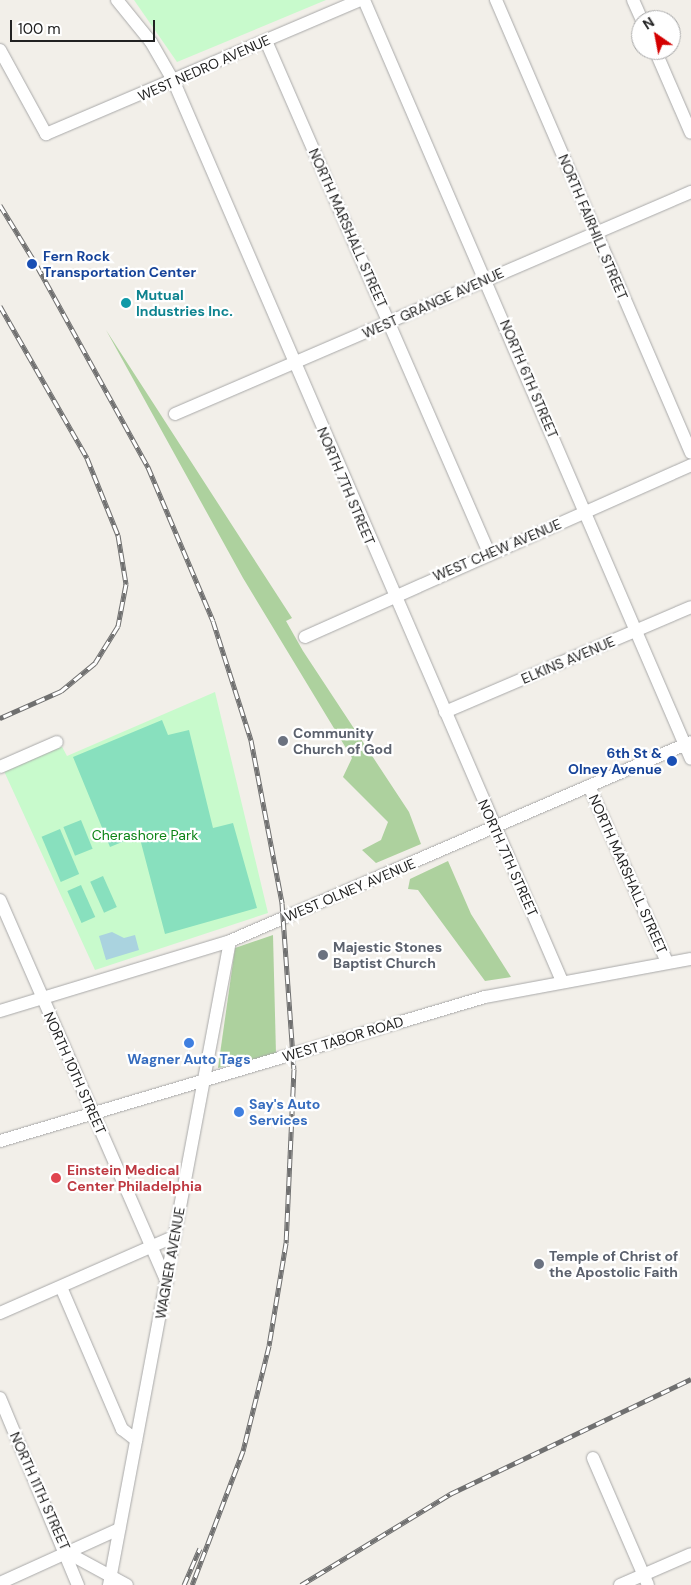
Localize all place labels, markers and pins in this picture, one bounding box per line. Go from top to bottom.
place label: Fern Rock Transportation Center [43,248,196,280]
marker: Fern Rock Transportation Center [25,257,39,271]
place label: Mutual Industries Inc. [136,287,233,320]
marker: Mutual Industries Inc. [120,297,132,309]
place label: Community Church of God [293,725,392,758]
marker: Community Church of God [277,735,289,747]
place label: 6th St & Olney Avenue [568,745,662,778]
marker: 6th St & Olney Avenue [666,755,678,767]
place label: Majestic Stones Baptist Church [333,939,442,972]
marker: Majestic Stones Baptist Church [317,949,329,961]
marker: Wagner Auto Tags [183,1037,195,1049]
place label: Wagner Auto Tags [127,1051,251,1067]
place label: Say's Auto Services [249,1096,320,1128]
marker: Say's Auto Services [233,1106,245,1118]
place label: Einstein Medical Center Philadelphia [67,1162,202,1194]
marker: Einstein Medical Center Philadelphia [49,1171,63,1185]
place label: Temple of Christ of the Apostolic Faith [549,1248,678,1280]
marker: Temple of Christ of the Apostolic Faith [533,1258,545,1270]

